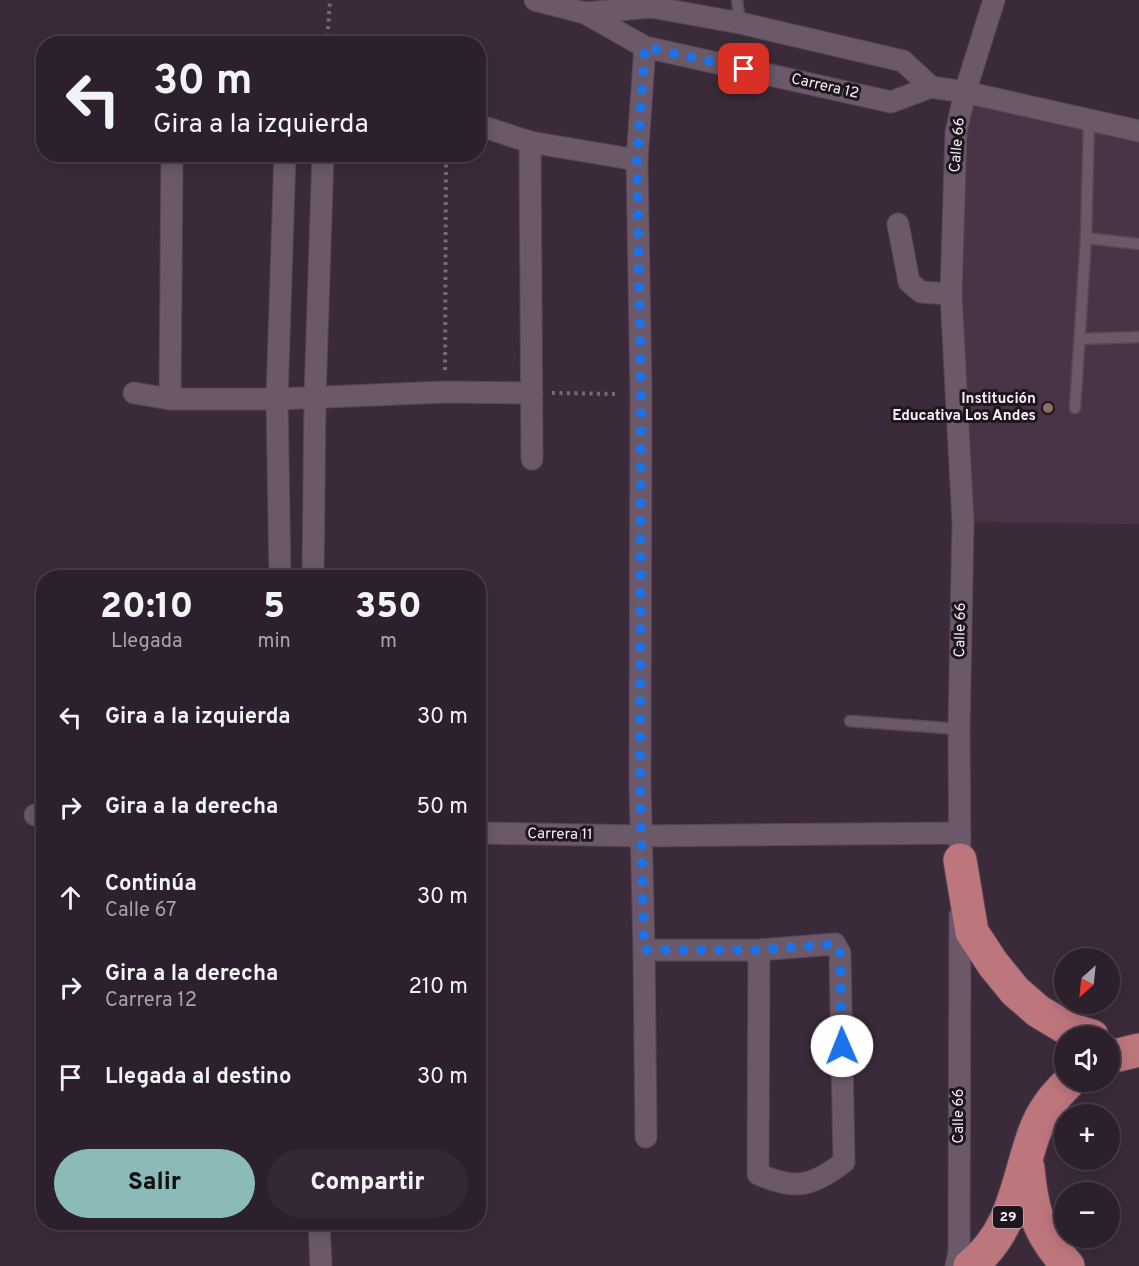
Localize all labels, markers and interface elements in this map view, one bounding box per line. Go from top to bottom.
pin [718,43,769,94]
icon: arrive [727,52,760,85]
text: 30 m [153,56,252,109]
icon: left [54,60,132,138]
street label: Carrera 12 [789,70,861,104]
text: Gira a la izquierda [153,108,369,142]
street label: Calle 66 [946,117,970,173]
place label: Institución Educativa Los Andes [892,390,1036,426]
marker: Institución Educativa Los Andes [1041,401,1055,415]
text: 20:10 [100,585,193,631]
text: 5 [263,585,285,631]
text: 350 [355,585,422,631]
street label: Calle 66 [951,602,971,658]
text: Llegada [111,629,182,655]
text: min [257,629,291,655]
text: m [380,629,397,655]
icon: left [54,701,87,734]
text: Gira a la izquierda [105,704,291,731]
text: 30 m [417,704,468,731]
icon: right [54,791,87,824]
text: Gira a la derecha [105,794,278,821]
text: 50 m [416,794,468,821]
street label: Carrera 11 [527,825,593,845]
text: Continúa [105,871,197,898]
icon: ahead [54,881,87,914]
text: 30 m [417,884,468,911]
text: Calle 67 [105,898,176,924]
north arrow [1054,948,1120,1014]
map controls [1054,948,1120,1248]
text: Gira a la derecha [105,961,278,988]
icon: right [54,971,87,1004]
text: 210 m [408,974,468,1001]
text: Carrera 12 [105,988,197,1014]
position arrow [810,1014,874,1078]
button: sound [1054,1026,1120,1092]
icon: arrive [54,1061,87,1094]
text: Llegada al destino [105,1064,291,1091]
text: 30 m [417,1064,468,1091]
street label: Calle 66 [950,1088,969,1143]
button: + [1054,1104,1120,1170]
button: Salir [54,1149,255,1218]
button: Compartir [267,1149,468,1218]
button: − [1054,1182,1120,1248]
road number: 29 [993,1206,1023,1228]

